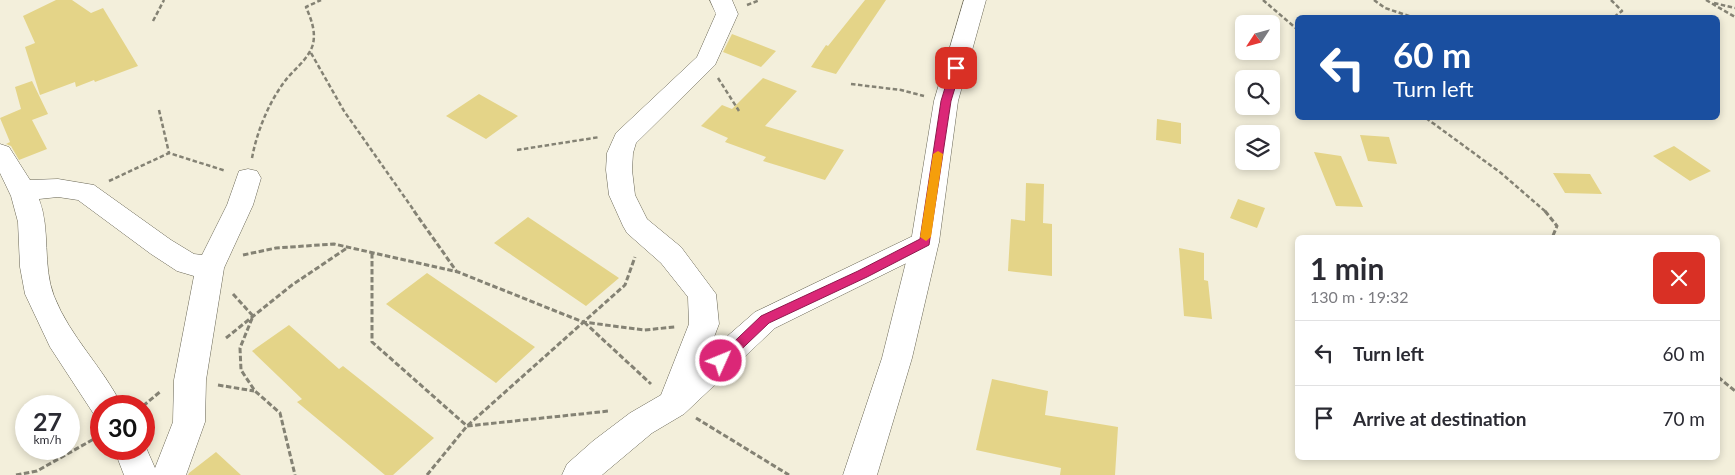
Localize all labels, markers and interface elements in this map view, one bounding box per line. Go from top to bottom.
north arrow [1235,15,1280,60]
map controls [1235,15,1280,170]
text: 60 m [1393,33,1471,75]
icon: left [1310,35,1375,100]
pin [935,47,977,89]
icon: arrive [942,54,970,82]
button: search [1235,70,1280,115]
text: Turn left [1393,75,1474,102]
button: layers [1235,125,1280,170]
text: 1 min [1310,250,1384,286]
button: close [1653,252,1705,304]
text: 130 m · 19:32 [1310,287,1409,306]
position arrow [694,334,746,386]
icon: left [1310,339,1338,367]
text: Turn left [1353,342,1424,365]
text: 60 m [1662,342,1705,365]
speed limit sign: 30 [90,395,155,460]
icon: arrive [1310,404,1338,432]
text: 27 [33,406,62,436]
text: Arrive at destination [1353,407,1526,430]
text: 70 m [1662,407,1705,430]
text: km/h [33,432,62,447]

